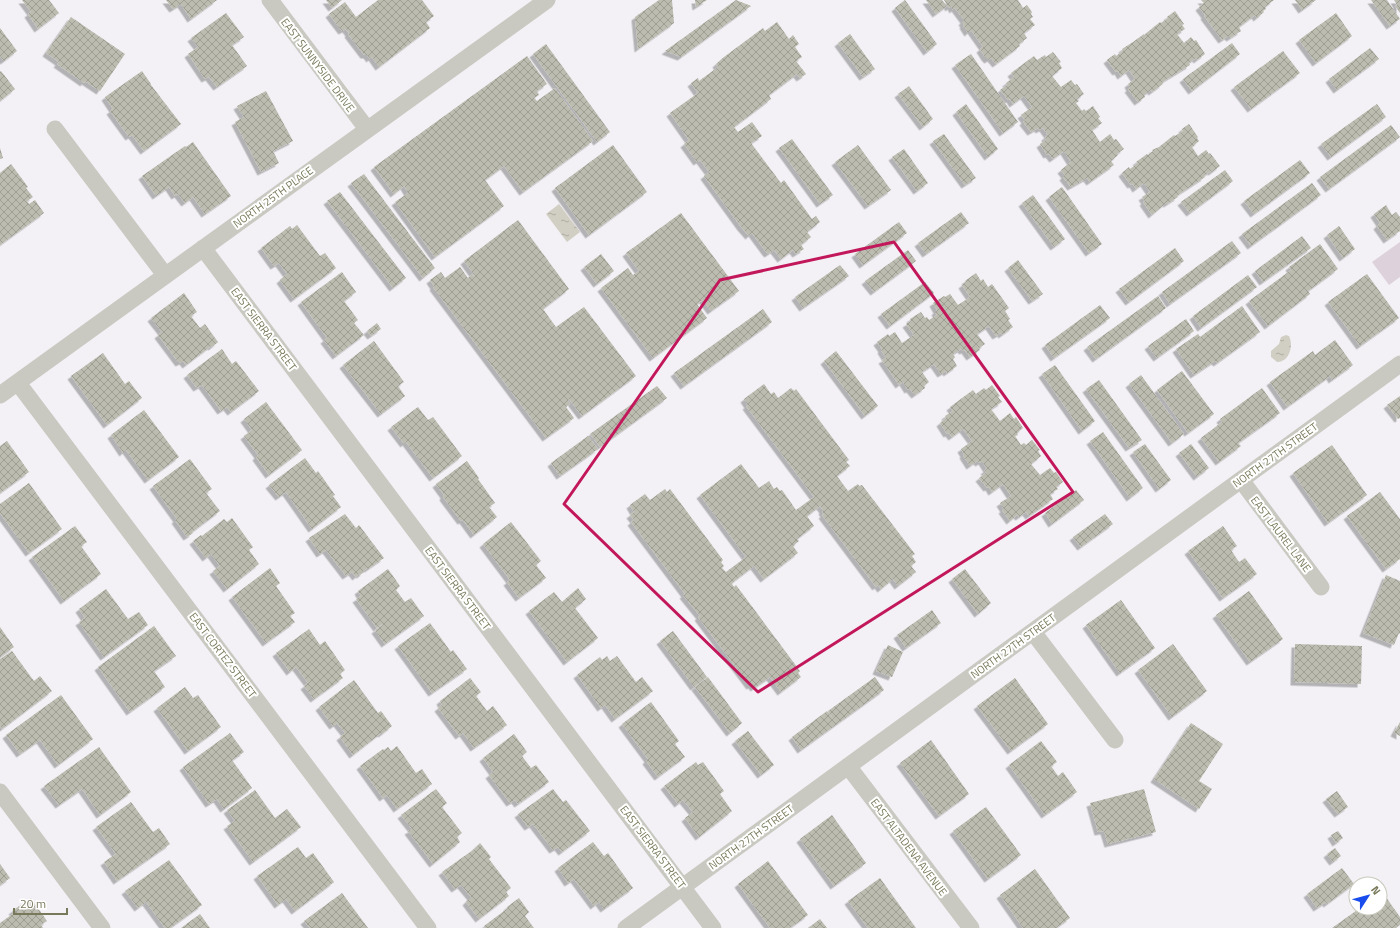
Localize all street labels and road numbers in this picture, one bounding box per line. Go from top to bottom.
street label: EAST SUNNYSIDE DRIVE [277,15,359,115]
street label: NORTH 25TH PLACE [230,163,316,231]
street label: EAST SIERRA STREET [227,284,301,374]
street label: NORTH 27TH STREET [1229,419,1321,491]
street label: EAST LAUREL LANE [1247,493,1315,575]
street label: EAST SIERRA STREET [421,543,495,633]
street label: EAST CORTEZ STREET [186,609,261,701]
street label: NORTH 27TH STREET [967,610,1059,682]
street label: EAST ALTADENA AVENUE [867,795,951,899]
street label: NORTH 27TH STREET [705,801,797,873]
street label: EAST SIERRA STREET [616,802,690,892]

